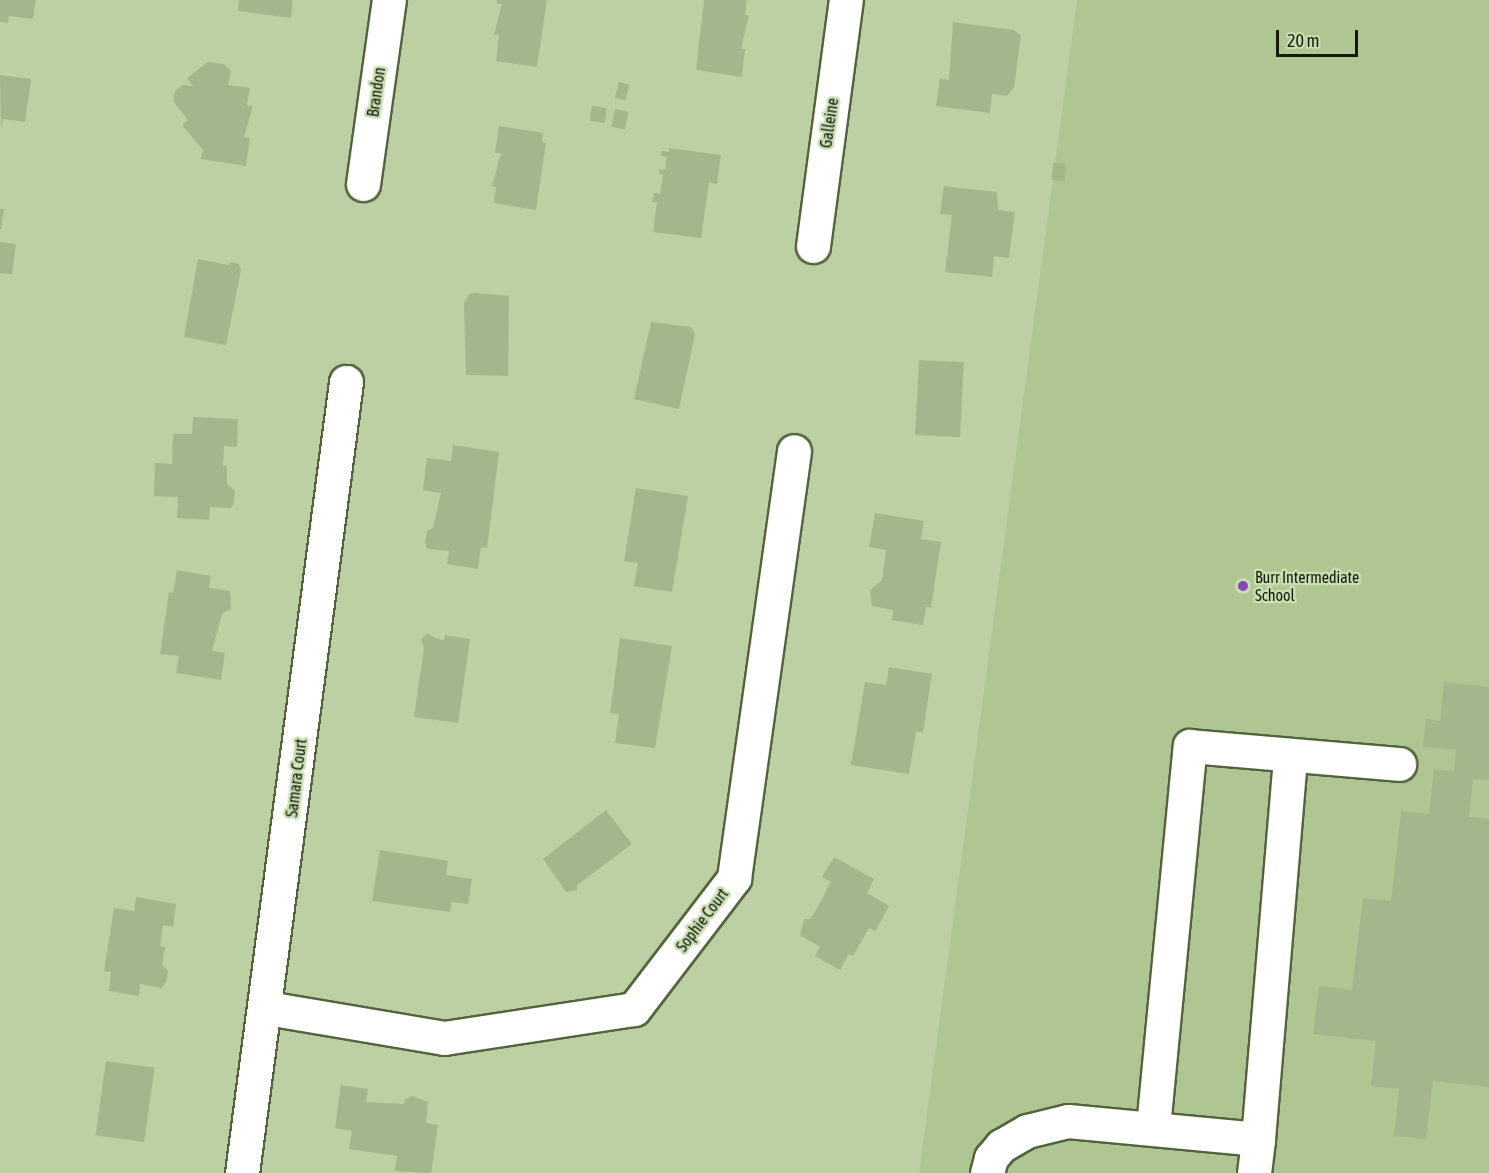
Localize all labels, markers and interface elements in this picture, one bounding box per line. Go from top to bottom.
scale bar [1279,18,1362,56]
text: 20 m [1287,30,1319,51]
street label: Brandon [363,66,389,118]
street label: Galleine [816,97,842,149]
place label: Burr Intermediate School [1255,567,1359,605]
marker: Burr Intermediate School [1236,579,1250,593]
street label: Samara Court [282,738,310,818]
street label: Sophie Court [672,885,732,955]

